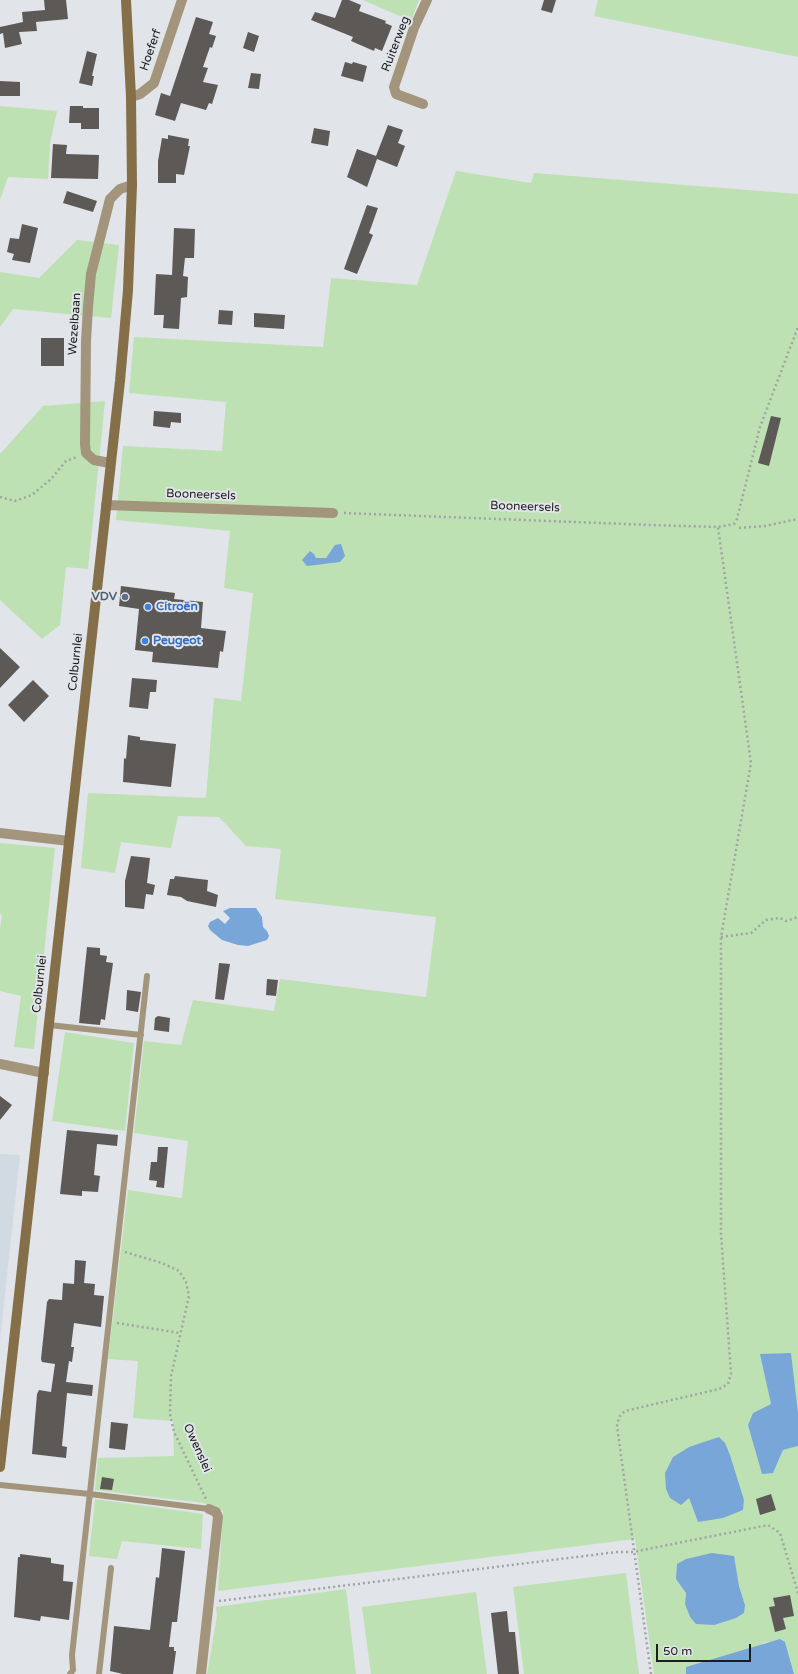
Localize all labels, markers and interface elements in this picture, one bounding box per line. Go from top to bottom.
street label: Ruiterweg [379,14,413,74]
street label: Hoeferf [137,27,165,73]
street label: Wezelbaan [66,292,84,356]
street label: Booneersels [166,487,236,503]
street label: Booneersels [490,499,560,515]
place label: VDV [92,590,117,604]
marker: VDV [120,592,130,602]
place label: Citroën [156,600,198,614]
marker: Citroën [143,602,153,612]
street label: Colburnlei [66,632,86,692]
place label: Peugeot [153,634,201,648]
marker: Peugeot [140,636,150,646]
street label: Colburnlei [30,954,50,1014]
street label: Owenslei [180,1421,214,1475]
scale bar [658,1636,753,1662]
text: 50 m [663,1644,692,1658]

